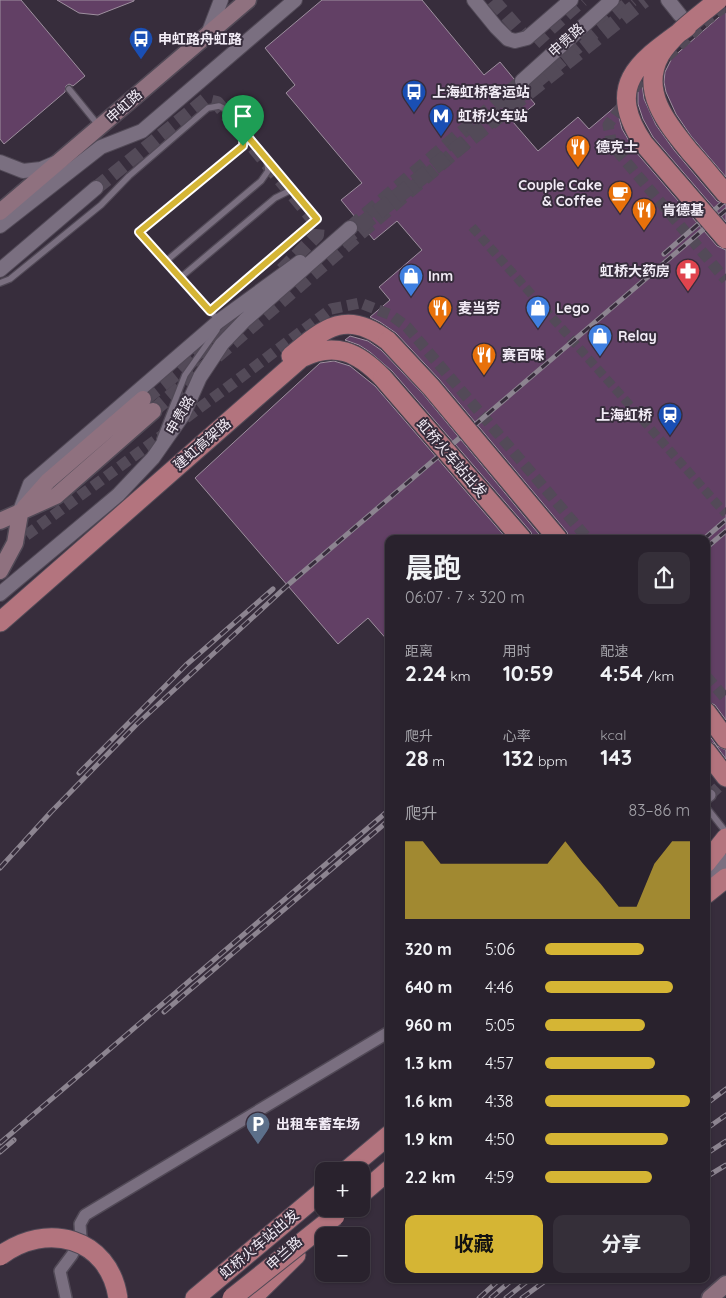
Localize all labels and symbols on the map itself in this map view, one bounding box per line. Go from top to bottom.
street label: 申贵路 [544,19,588,61]
bus stop icon: 申虹路舟虹路 [128,26,154,60]
place label: 申虹路舟虹路 [158,30,242,48]
bus stop icon: 上海虹桥客运站 [401,79,427,113]
place label: 上海虹桥客运站 [432,83,530,101]
street label: 申虹路 [102,85,146,127]
pin [222,95,264,146]
metro station icon: 虹桥火车站 [428,103,454,137]
place label: 虹桥火车站 [458,107,528,125]
restaurant icon: 德克士 [565,134,591,168]
place label: 德克士 [596,138,638,156]
place label: Couple Cake & Coffee [518,176,602,210]
cafe icon: Couple Cake & Coffee [607,180,633,214]
restaurant icon: 肯德基 [631,197,657,231]
place label: 肯德基 [662,201,704,219]
pharmacy icon: 虹桥大药房 [675,258,701,292]
place label: 虹桥大药房 [600,262,670,280]
shop icon: Inm [398,263,424,297]
place label: Inm [428,267,453,285]
restaurant icon: 麦当劳 [427,295,453,329]
shop icon: Lego [525,295,551,329]
place label: 麦当劳 [458,299,500,317]
place label: Lego [556,299,590,317]
shop icon: Relay [587,323,613,357]
place label: Relay [618,327,657,345]
restaurant icon: 赛百味 [471,342,497,376]
place label: 赛百味 [502,346,545,364]
street label: 申贵路 [162,392,198,438]
station icon: 上海虹桥 [657,402,683,436]
place label: 上海虹桥 [596,406,652,424]
street label: 建虹高架路 [170,414,234,474]
street label: 虹桥火车站出发 [413,415,491,501]
parking icon: 出租车蓄车场 [245,1111,271,1145]
place label: 出租车蓄车场 [276,1115,360,1133]
street label: 虹桥火车站出发 [216,1206,302,1282]
street label: 申兰路 [262,1232,306,1274]

